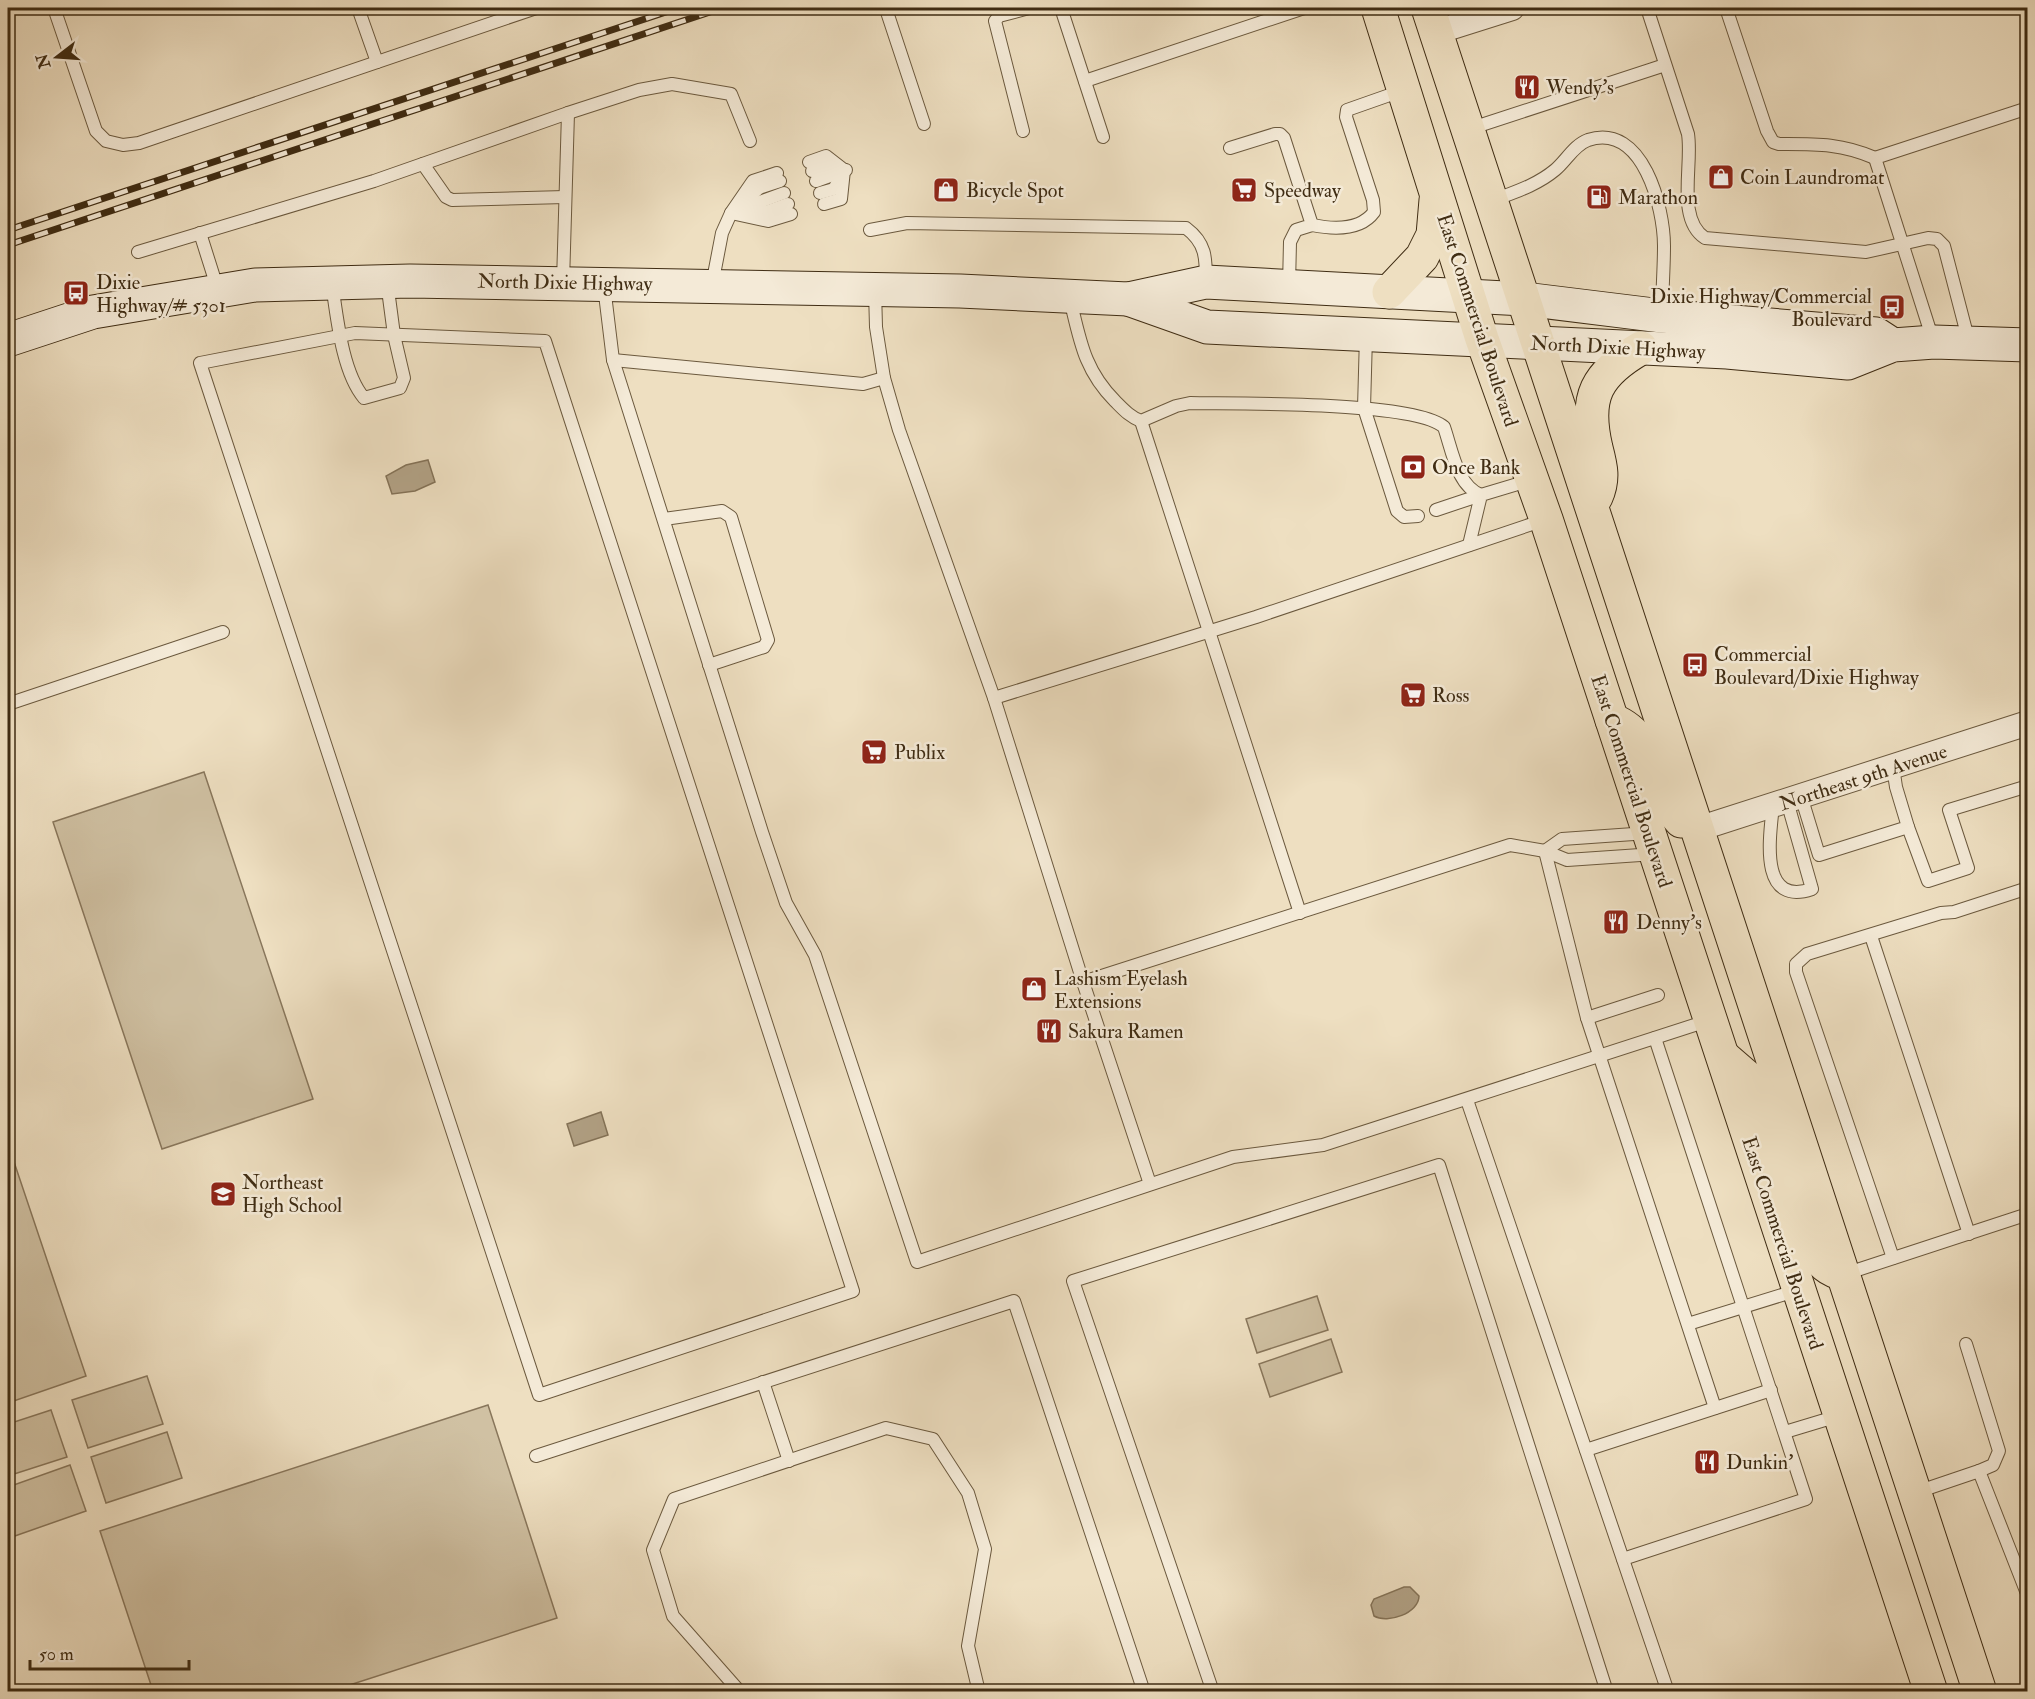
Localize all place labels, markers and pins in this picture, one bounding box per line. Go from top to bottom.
restaurant icon: Wendy's [1512,72,1542,102]
place label: Wendy's [1545,75,1614,100]
shop icon: Coin Laundromat [1706,162,1736,192]
place label: Coin Laundromat [1740,165,1885,190]
shop icon: Bicycle Spot [931,175,961,205]
supermarket icon: Speedway [1229,175,1259,205]
place label: Bicycle Spot [966,178,1064,204]
place label: Speedway [1264,178,1342,204]
fuel station icon: Marathon [1584,182,1614,212]
place label: Marathon [1618,185,1698,210]
place label: Dixie Highway/# 5301 [96,270,226,318]
bus stop icon: Dixie Highway/# 5301 [61,278,91,308]
place label: Dixie Highway/Commercial Boulevard [1650,284,1872,332]
bus stop icon: Dixie Highway/Commercial Boulevard [1877,292,1907,322]
bank icon: Once Bank [1398,452,1428,482]
place label: Once Bank [1432,455,1521,480]
place label: Commercial Boulevard/Dixie Highway [1714,642,1920,690]
bus stop icon: Commercial Boulevard/Dixie Highway [1680,650,1710,680]
supermarket icon: Ross [1398,680,1428,710]
place label: Ross [1432,683,1470,708]
supermarket icon: Publix [859,737,889,767]
place label: Publix [894,740,945,765]
restaurant icon: Denny's [1601,907,1631,937]
place label: Denny's [1636,910,1702,935]
place label: Lashism Eyelash Extensions [1054,966,1188,1014]
shop icon: Lashism Eyelash Extensions [1019,974,1049,1004]
restaurant icon: Sakura Ramen [1034,1016,1064,1046]
place label: Sakura Ramen [1068,1019,1184,1044]
place label: Northeast High School [242,1170,342,1218]
school or university icon: Northeast High School [208,1179,238,1209]
restaurant icon: Dunkin' [1692,1447,1722,1477]
place label: Dunkin' [1726,1450,1793,1475]

